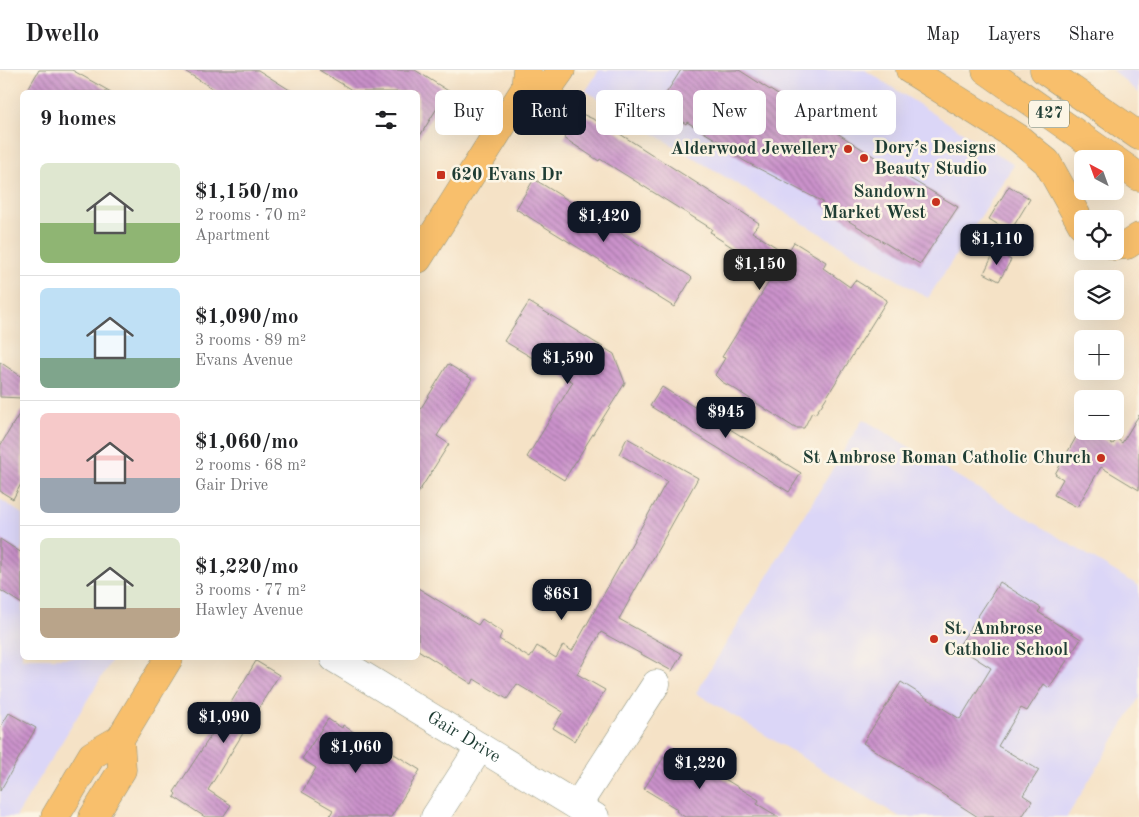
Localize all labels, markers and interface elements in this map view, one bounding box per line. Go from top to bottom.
text: Dwello [25,23,99,47]
text: Map [926,26,960,44]
text: Layers [988,26,1040,44]
text: Share [1068,26,1114,44]
chip: Buy [435,90,503,135]
chip: Rent [513,90,586,135]
chip: Filters [596,90,683,135]
chip: New [693,90,766,135]
chip: Apartment [776,90,896,135]
road number: 427 [1029,101,1069,128]
icon: filters [372,106,400,134]
text: 9 homes [40,109,116,130]
place label: Dory’s Designs Beauty Studio [874,139,996,178]
place label: Alderwood Jewellery [671,140,838,158]
marker: Alderwood Jewellery [842,143,854,155]
north arrow [1074,150,1124,200]
map controls [1074,150,1124,440]
marker: Dory’s Designs Beauty Studio [858,152,870,164]
place label: 620 Evans Dr [451,166,563,184]
marker: 620 Evans Dr [435,169,447,181]
text: $1,150/mo [195,182,299,203]
icon: home [80,183,140,243]
place label: Sandown Market West [822,183,926,222]
marker: Sandown Market West [930,196,942,208]
pin: $1,420 [563,200,645,243]
text: 2 rooms · 70 m² [195,208,306,224]
text: $1,420 [579,209,629,225]
button: locate [1074,210,1124,260]
pin: $1,110 [956,224,1038,266]
text: Apartment [195,228,270,244]
text: $1,110 [972,232,1022,248]
pin: $1,150 [719,248,801,291]
text: $1,150 [735,257,785,273]
button: layers [1074,270,1124,320]
text: $1,090/mo [195,307,299,328]
icon: home [80,308,140,368]
button: + [1074,330,1124,380]
text: 3 rooms · 89 m² [195,333,306,349]
pin: $1,590 [527,342,609,385]
text: $1,590 [543,351,593,367]
text: Evans Avenue [195,353,293,369]
button: − [1074,390,1124,440]
pin: $945 [696,396,756,439]
text: $945 [707,405,745,421]
text: $1,060/mo [195,432,299,453]
icon: home [80,433,140,493]
place label: St Ambrose Roman Catholic Church [803,449,1091,467]
marker: St Ambrose Roman Catholic Church [1095,452,1107,464]
text: 2 rooms · 68 m² [195,458,306,474]
text: Gair Drive [195,478,268,494]
text: $1,220/mo [195,557,299,578]
icon: home [80,558,140,618]
pin: $681 [532,578,592,621]
text: 3 rooms · 77 m² [195,583,306,599]
text: $681 [543,587,581,603]
text: Hawley Avenue [195,603,303,619]
place label: St. Ambrose Catholic School [944,620,1069,659]
marker: St. Ambrose Catholic School [928,633,940,645]
pin: $1,090 [183,702,265,744]
street label: Gair Drive [424,708,504,766]
text: $1,090 [199,710,249,726]
pin: $1,060 [315,732,397,774]
text: $1,060 [331,740,381,756]
pin: $1,220 [659,748,741,790]
text: $1,220 [675,756,725,772]

